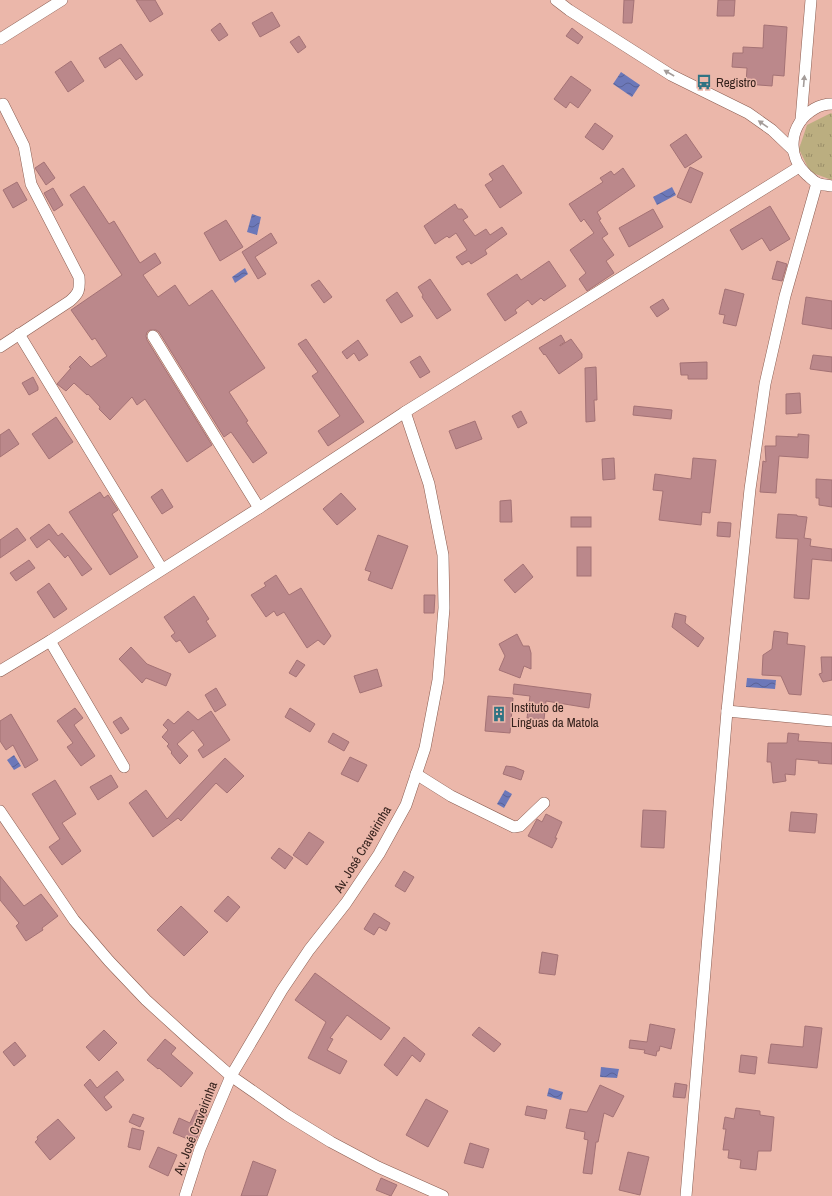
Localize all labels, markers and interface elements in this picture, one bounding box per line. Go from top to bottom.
one-way arrow [663,70,675,77]
bus stop icon: Registro [695,73,713,91]
place label: Registro [716,74,756,91]
one-way arrow [801,75,808,87]
one-way arrow [758,120,769,128]
place label: Instituto de Línguas da Matola [511,699,599,731]
building icon: Instituto de Línguas da Matola [490,705,508,723]
street label: Av. José Craveirinha [329,803,395,897]
street label: Av. José Craveirinha [170,1079,221,1178]

